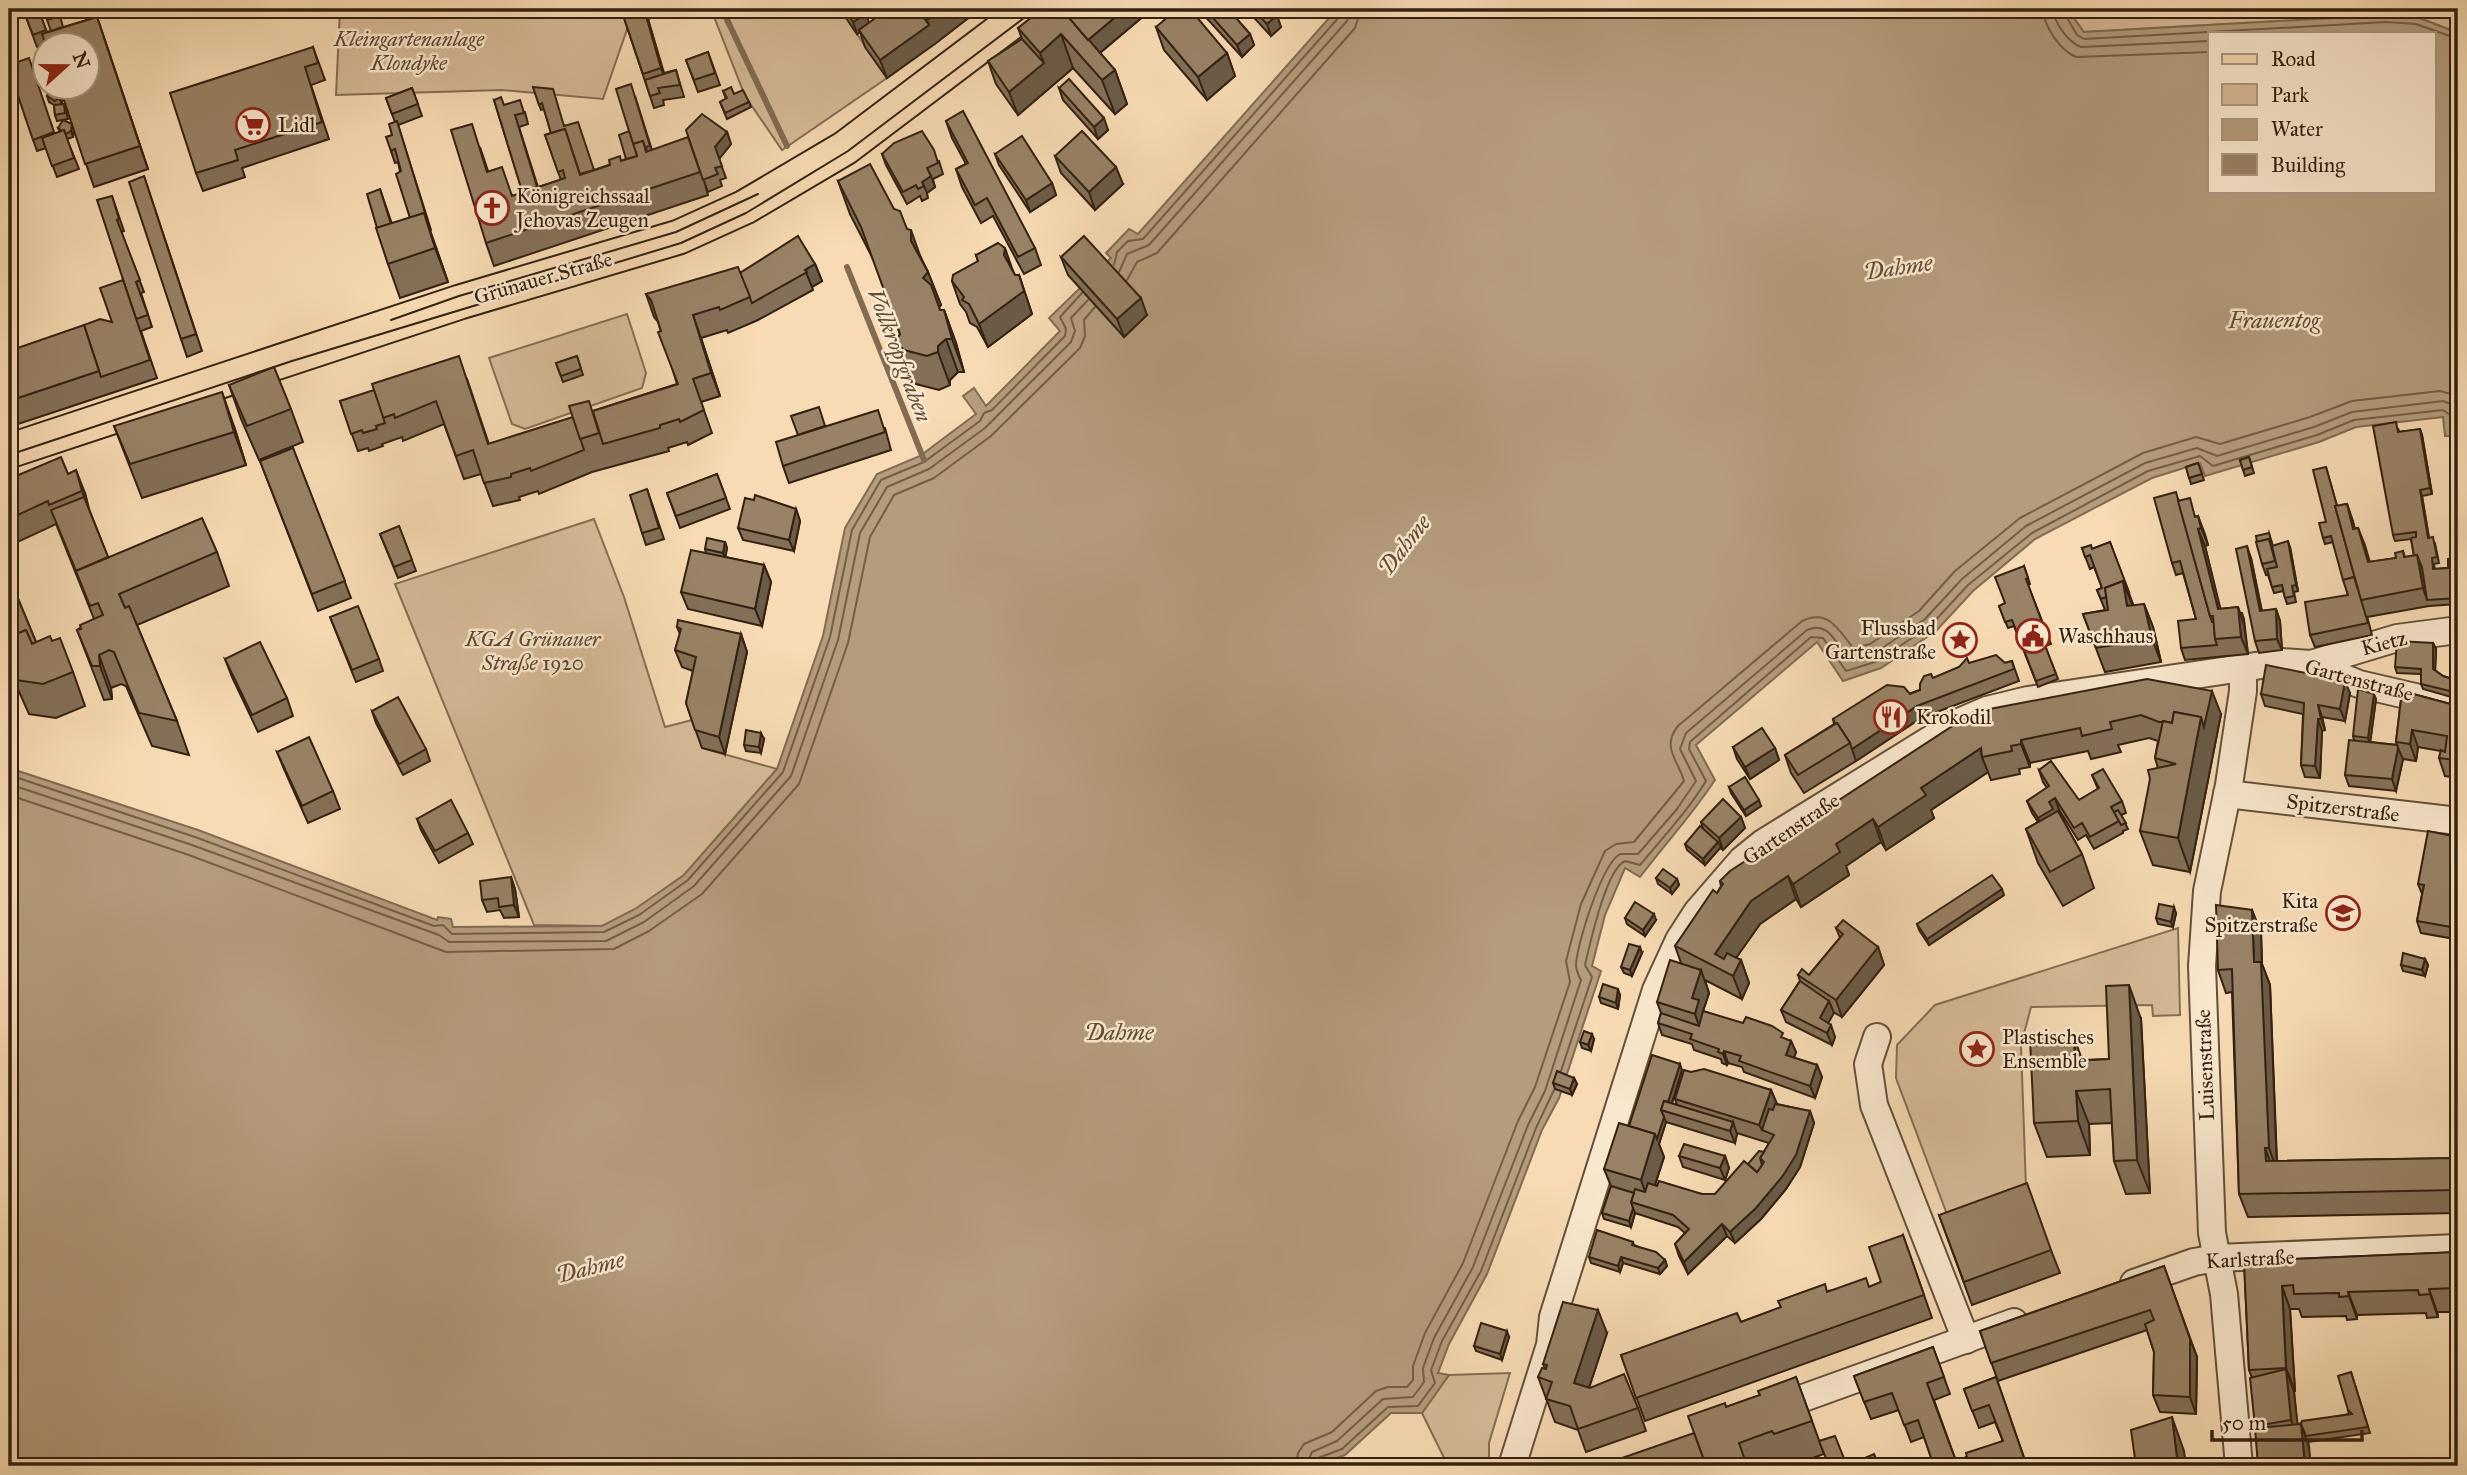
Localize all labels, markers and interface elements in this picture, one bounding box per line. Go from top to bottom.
park label: Kleingartenanlage Klondyke [333,26,485,76]
north arrow [32,32,102,102]
legend [2208,32,2436,192]
text: Road [2271,46,2316,72]
text: N [68,48,95,72]
text: Park [2271,82,2309,108]
supermarket icon: Lidl [234,106,272,144]
place label: Lidl [278,112,316,138]
text: Water [2271,116,2323,142]
text: Building [2271,152,2345,178]
place label: Königreichssaal Jehovas Zeugen [514,183,650,233]
church icon: Königreichssaal Jehovas Zeugen [473,189,511,227]
street label: Grünauer Straße [471,246,616,310]
water label: Dahme [1862,248,1935,286]
water label: Vollkropfgraben [861,284,938,426]
water label: Frauentog [2227,306,2321,334]
water label: Dahme [1372,509,1437,581]
place label: Flussbad Gartenstraße [1825,615,1936,665]
public building icon: Waschhaus [2014,617,2052,655]
place icon: Flussbad Gartenstraße [1941,621,1979,659]
place label: Waschhaus [2058,623,2153,649]
street label: Kietz [2358,625,2410,661]
park label: KGA Grünauer Straße 1920 [464,626,602,676]
street label: Gartenstraße [2302,653,2416,707]
restaurant icon: Krokodil [1872,698,1910,736]
place label: Krokodil [1916,704,1992,730]
street label: Gartenstraße [1738,787,1845,871]
street label: Spitzerstraße [2285,788,2401,828]
place label: Kita Spitzerstraße [2205,888,2318,938]
school or university icon: Kita Spitzerstraße [2324,894,2362,932]
street label: Luisenstraße [2190,1008,2220,1121]
water label: Dahme [1085,1018,1154,1046]
place label: Plastisches Ensemble [2002,1024,2094,1074]
place icon: Plastisches Ensemble [1958,1030,1996,1068]
street label: Karlstraße [2205,1244,2295,1274]
water label: Dahme [553,1245,627,1289]
scale bar [2212,1398,2362,1442]
text: 50 m [2222,1410,2267,1436]

